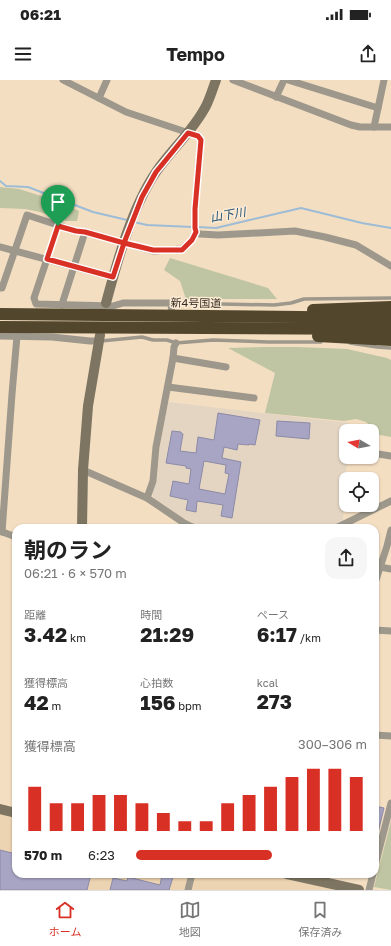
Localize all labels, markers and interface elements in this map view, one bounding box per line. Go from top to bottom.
text: 06:21 [20,5,61,23]
icon: menu [12,43,34,65]
text: Tempo [166,43,225,65]
icon: share [357,43,379,65]
pin [41,185,75,226]
icon: arrive [47,191,69,213]
water label: 山下川 [209,204,249,225]
street label: 新4号国道 [171,296,221,309]
north arrow [339,424,379,464]
map controls [339,424,379,512]
button: locate [339,472,379,512]
text: 朝のラン [24,536,112,563]
button: share [325,537,367,579]
text: 06:21 · 6 × 570 m [24,565,127,581]
text: 距離 [24,608,46,621]
text: 時間 [140,608,162,621]
text: ペース [257,608,289,621]
text: 3.42 [24,622,67,646]
text: 21:29 [140,622,194,646]
text: 6:17 [257,622,297,646]
text: km [67,631,86,644]
text: /km [297,631,321,644]
text: 獲得標高 [24,676,68,689]
text: 心拍数 [140,676,173,689]
text: kcal [257,676,278,689]
text: 273 [257,689,292,713]
text: 42 [24,690,49,714]
text: 156 [140,690,176,714]
text: m [49,699,61,712]
text: bpm [176,699,202,712]
text: 300–306 m [298,736,367,752]
text: 獲得標高 [24,738,76,754]
text: 570 m [24,847,62,863]
text: 6:23 [88,847,115,863]
tab: ホーム [49,899,81,939]
tab: 地図 [179,899,201,939]
tab: 保存済み [298,899,342,939]

